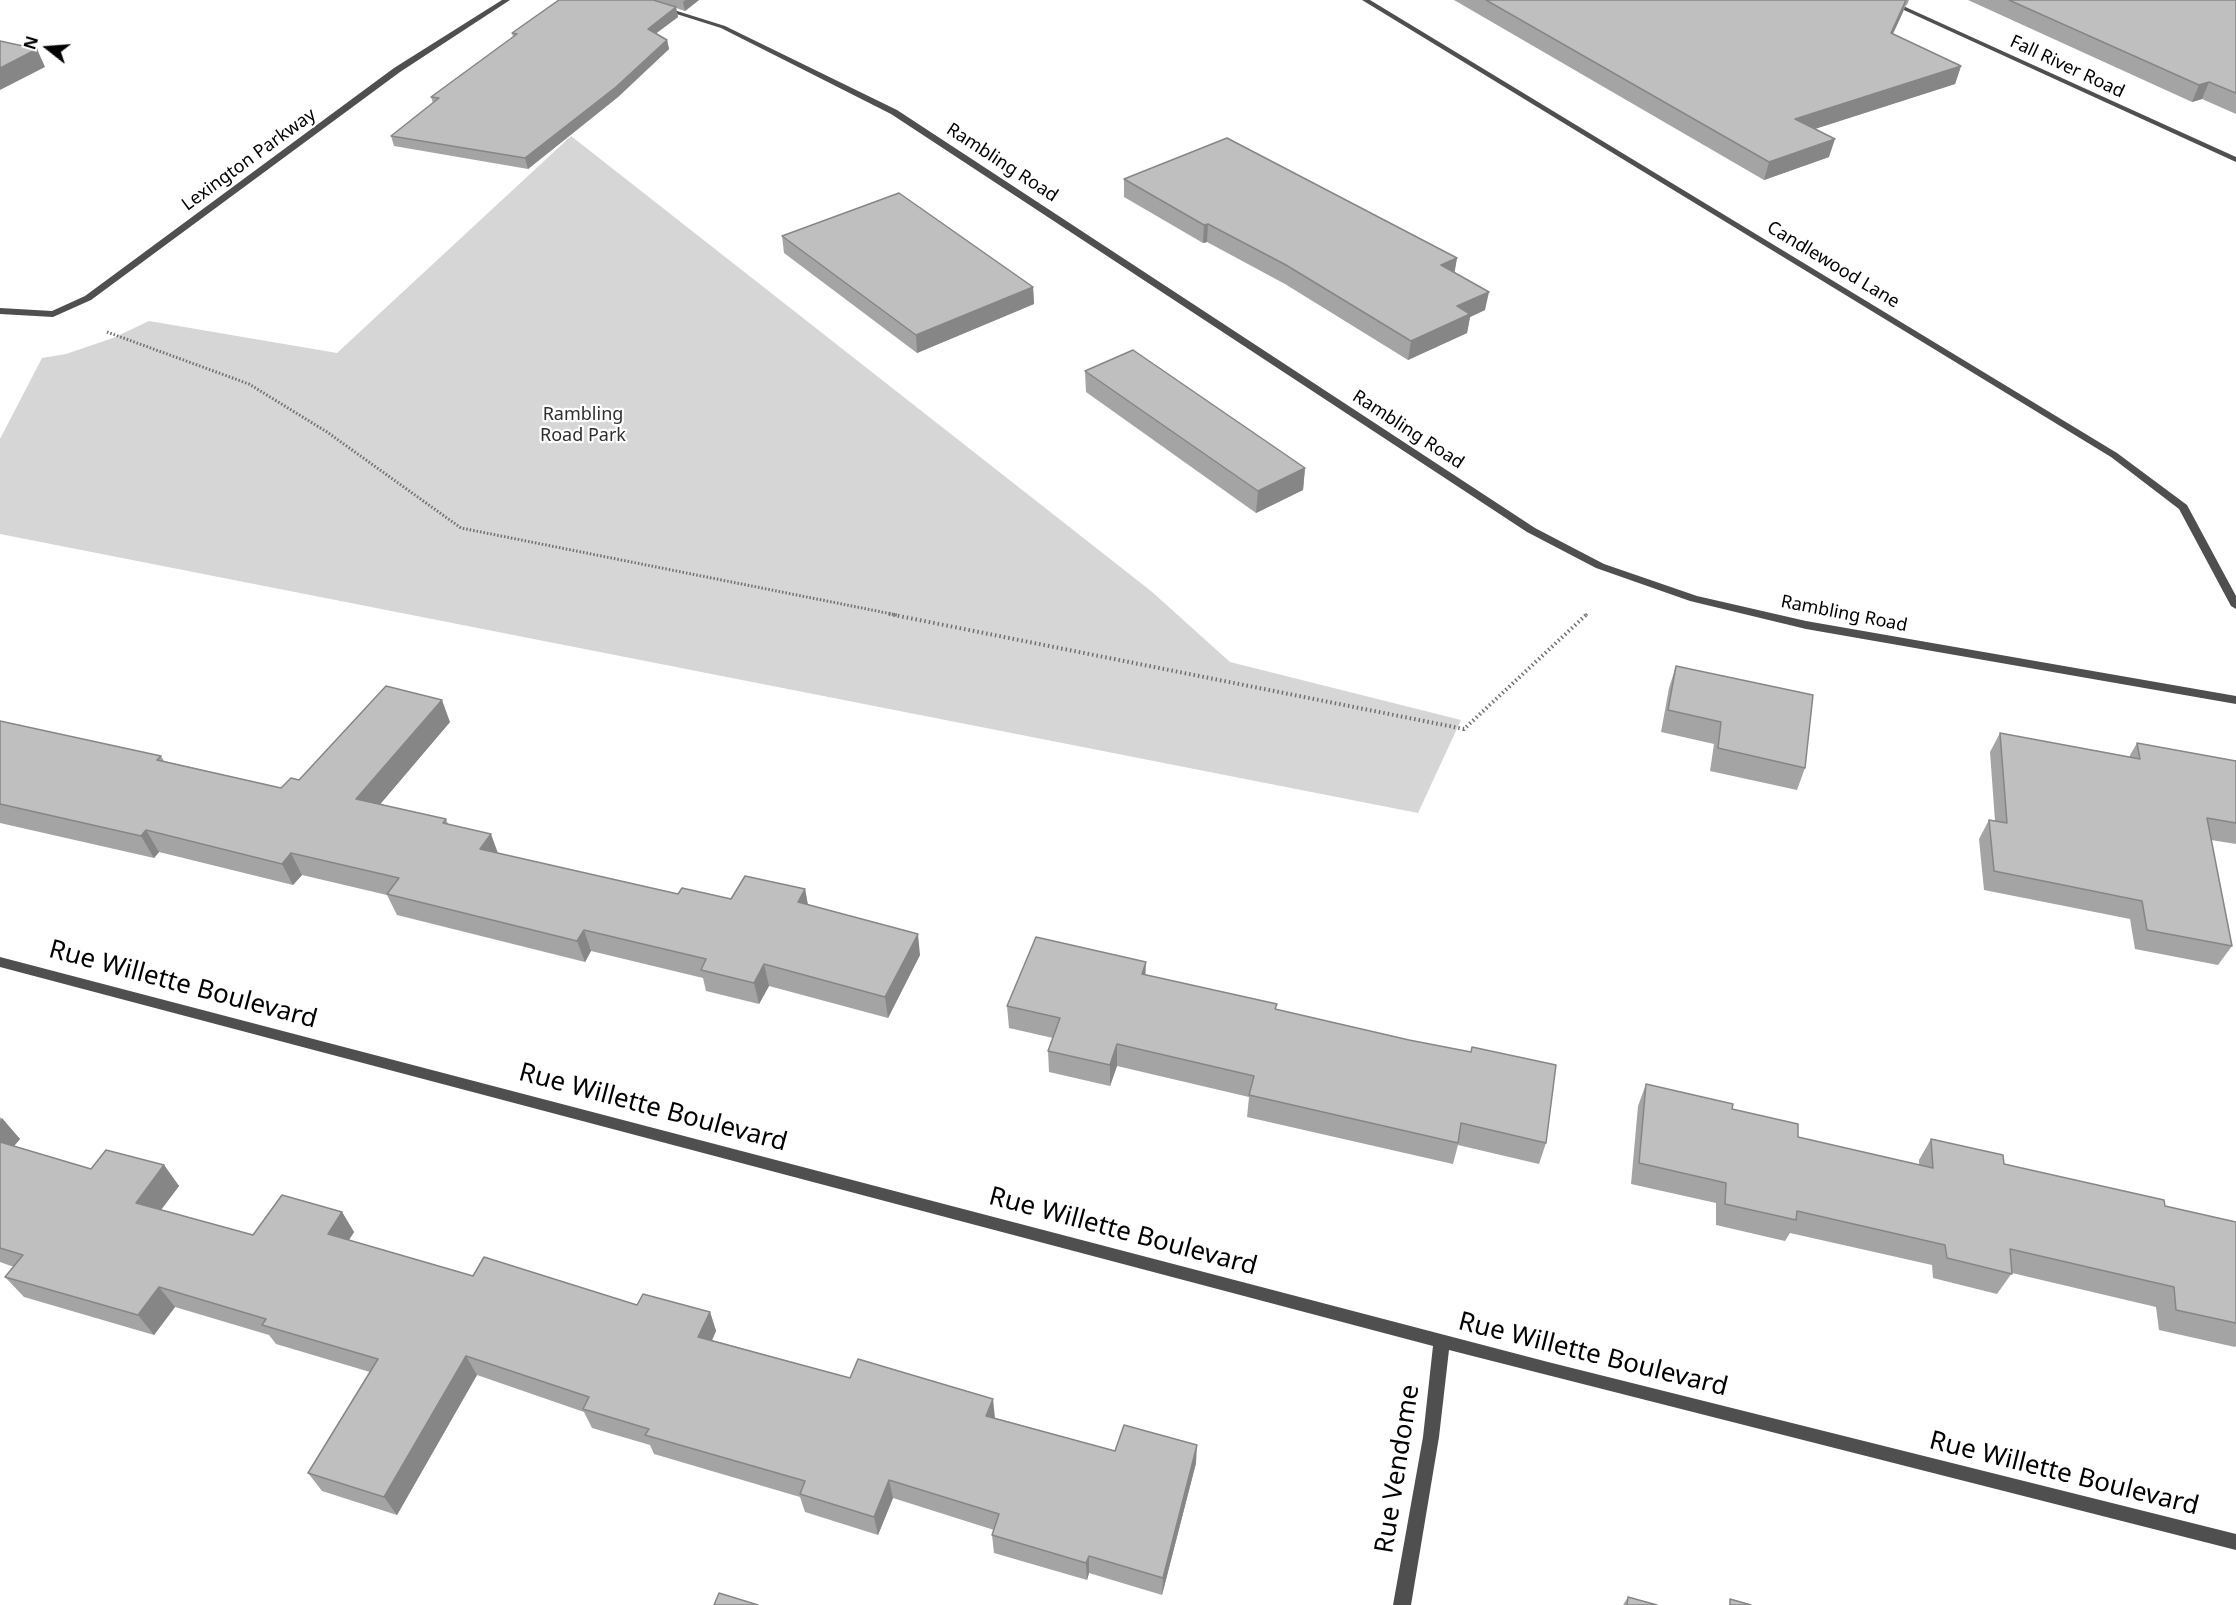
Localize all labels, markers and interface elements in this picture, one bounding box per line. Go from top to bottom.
north arrow [18,18,78,78]
street label: Fall River Road [2006,31,2128,103]
text: N [18,33,43,52]
street label: Lexington Parkway [178,104,320,216]
street label: Rambling Road [942,119,1062,207]
street label: Candlewood Lane [1763,217,1903,313]
street label: Rambling Road [1348,386,1468,474]
park label: Rambling Road Park [540,404,626,446]
street label: Rambling Road [1779,591,1909,637]
street label: Rue Willette Boulevard [45,934,321,1036]
street label: Rue Willette Boulevard [515,1057,791,1159]
street label: Rue Willette Boulevard [985,1181,1261,1283]
street label: Rue Willette Boulevard [1455,1306,1731,1404]
street label: Rue Vendome [1369,1383,1427,1555]
street label: Rue Willette Boulevard [1926,1425,2202,1523]

